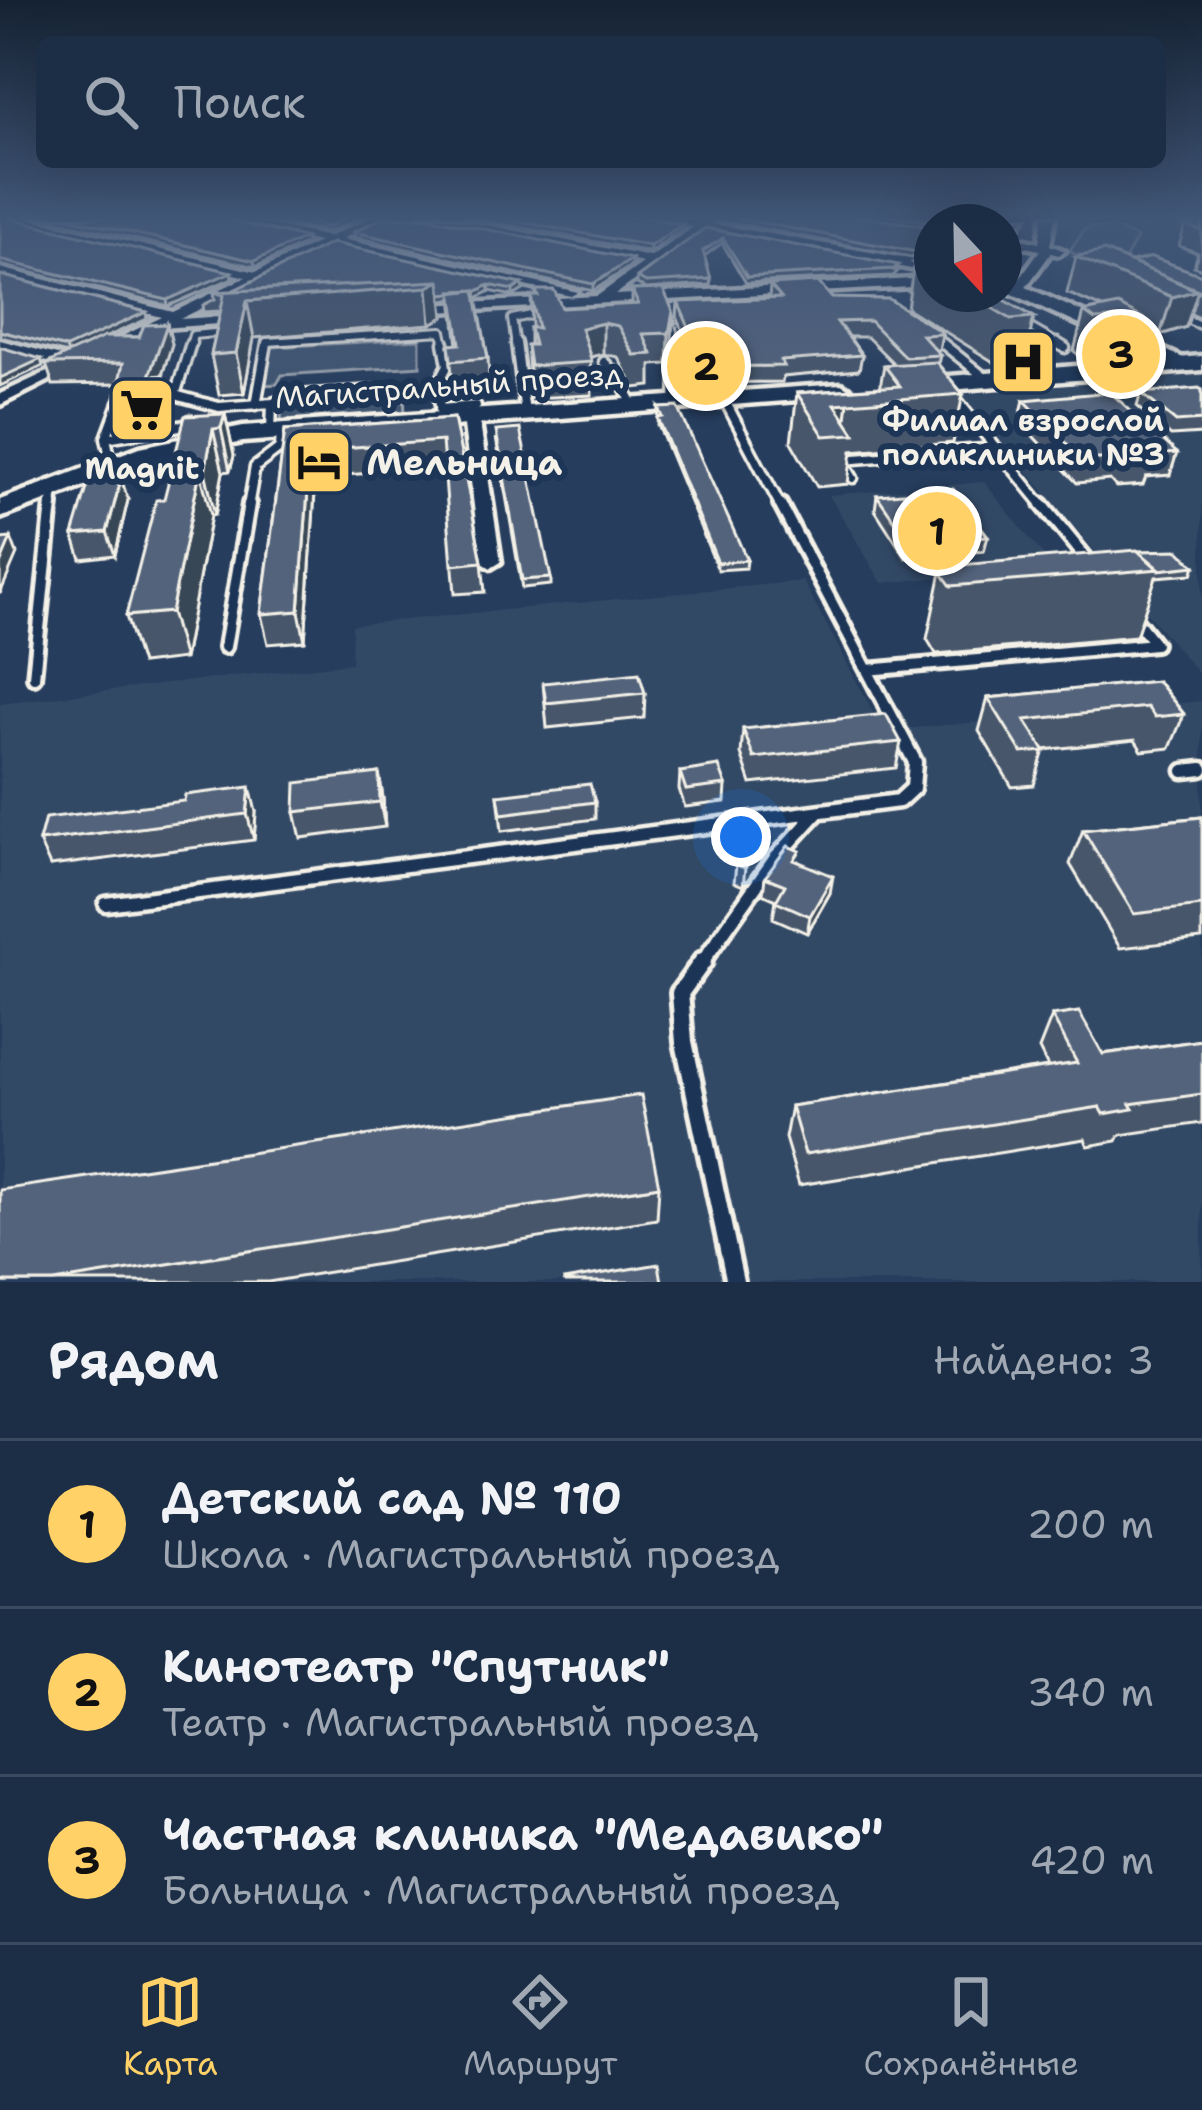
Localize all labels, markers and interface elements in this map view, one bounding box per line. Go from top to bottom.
search box [36,36,1166,168]
icon: search [78,69,144,135]
text: Поиск [174,72,305,132]
north arrow [914,204,1022,312]
pin: 3 [1082,309,1160,399]
pin: 2 [667,321,745,411]
hospital icon: Филиал взрослой поликлиники №3 [988,327,1058,397]
street label: Магистральный проезд [274,353,624,418]
supermarket icon: Magnit [107,375,177,445]
place label: Филиал взрослой поликлиники №3 [881,400,1165,475]
hotel icon: Мельница [284,427,354,497]
place label: Мельница [366,438,563,487]
place label: Magnit [85,448,199,489]
pin: 1 [898,486,976,576]
your location [711,807,771,867]
text: Рядом [48,1326,219,1394]
text: Найдено: 3 [933,1334,1154,1386]
text: Детский сад № 110 [162,1468,622,1528]
text: 1 [78,1498,96,1550]
text: 200 m [1027,1498,1154,1550]
text: Школа · Магистральный проезд [162,1528,779,1580]
text: Кинотеатр "Спутник" [162,1636,670,1696]
text: 2 [73,1666,101,1718]
text: 340 m [1027,1666,1154,1718]
text: Театр · Магистральный проезд [162,1696,759,1748]
text: Частная клиника "Медавико" [162,1804,883,1864]
text: 3 [73,1834,101,1886]
text: 420 m [1029,1834,1154,1886]
text: Больница · Магистральный проезд [162,1864,840,1916]
tab: Карта [123,1969,217,2086]
tab: Маршрут [463,1969,617,2086]
tab: Сохранённые [863,1969,1079,2086]

